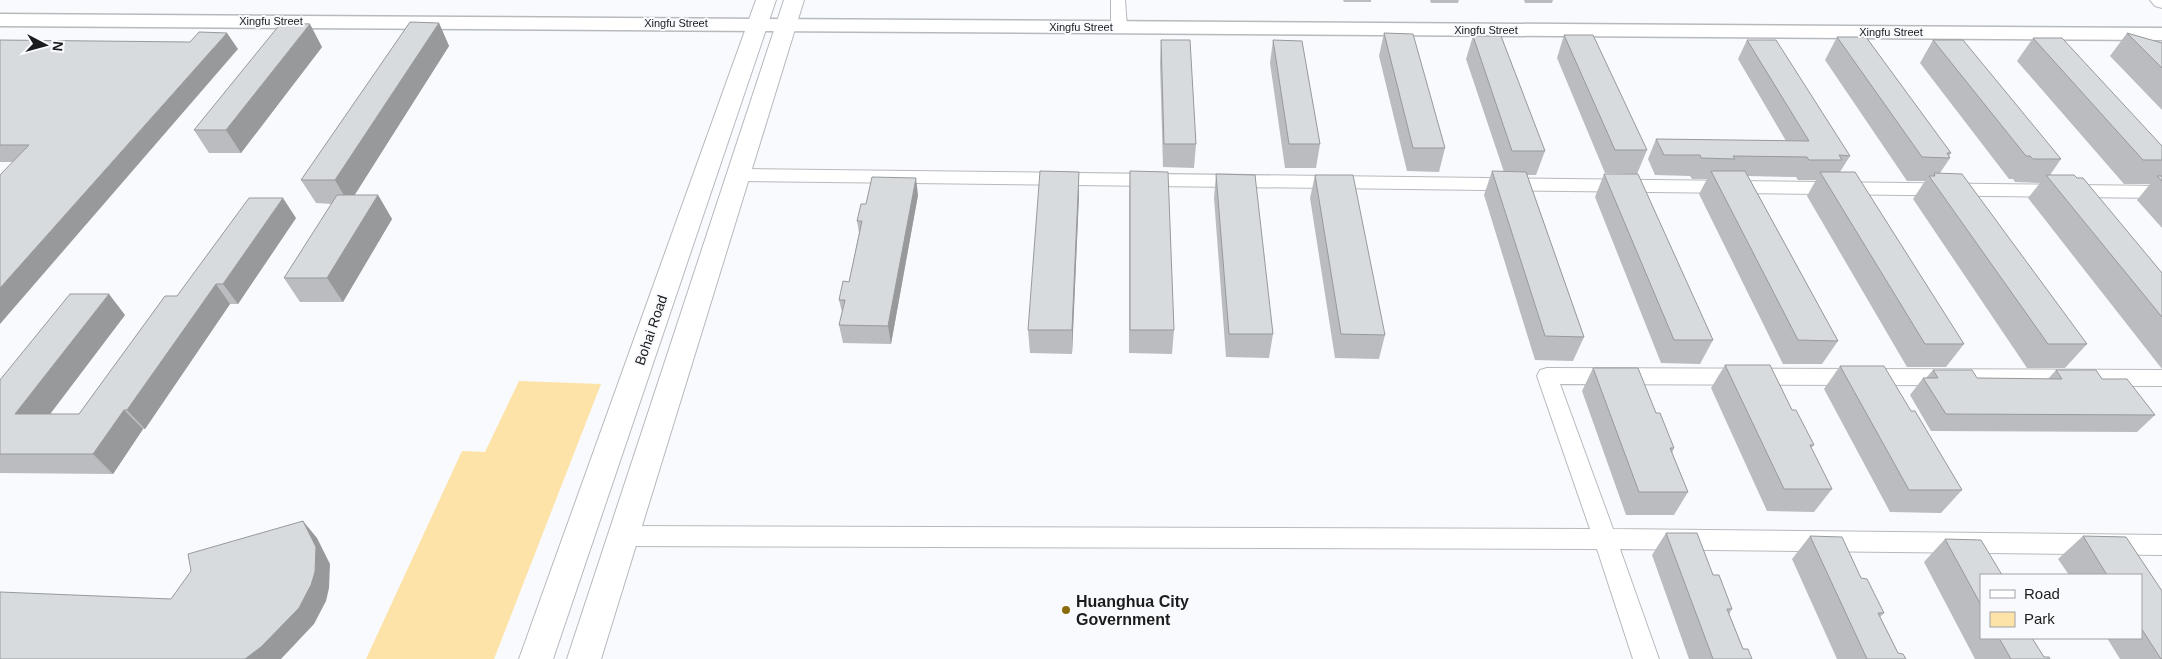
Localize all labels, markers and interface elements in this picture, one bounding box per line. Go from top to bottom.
street label: Xingfu Street [239,15,303,27]
street label: Xingfu Street [644,17,708,29]
north arrow [20,20,70,70]
street label: Xingfu Street [1049,21,1113,33]
street label: Xingfu Street [1454,24,1518,36]
street label: Xingfu Street [1859,26,1923,38]
text: N [49,40,66,52]
street label: Bohai Road [632,293,670,367]
legend [1980,574,2142,639]
text: Road [2024,585,2060,602]
place label: Huanghua City Government [1076,593,1189,628]
marker: Huanghua City Government [1060,604,1072,616]
text: Park [2024,610,2055,627]

